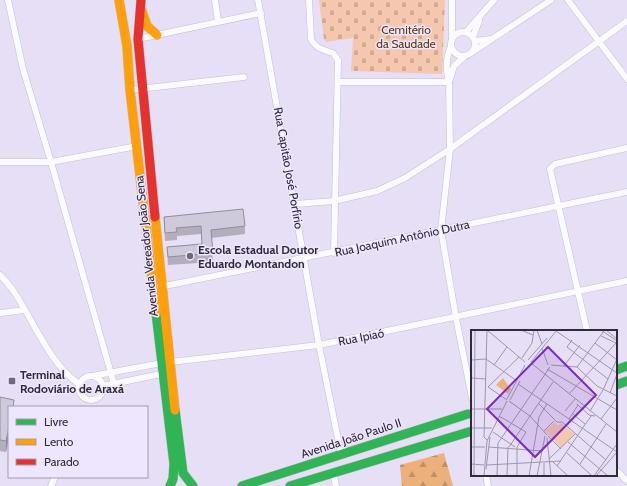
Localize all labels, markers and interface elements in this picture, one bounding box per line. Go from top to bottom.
park label: Cemitério da Saudade [376,22,436,51]
street label: Rua Capitão José Porfírio [271,106,307,230]
street label: Avenida Vereador João Sena [131,175,161,317]
street label: Rua Joaquim Antônio Dutra [333,216,471,260]
place label: Escola Estadual Doutor Eduardo Montandon [198,242,318,271]
marker: Escola Estadual Doutor Eduardo Montandon [185,251,195,261]
street label: Rua Ipiaó [337,325,386,349]
inset map [471,330,617,476]
place label: Terminal Rodoviário de Araxá [20,367,124,396]
marker: Terminal Rodoviário de Araxá [7,376,17,386]
legend [8,406,148,478]
text: Livre [44,414,68,429]
street label: Avenida João Paulo II [299,415,403,461]
text: Lento [44,434,74,449]
text: Parado [44,454,80,469]

